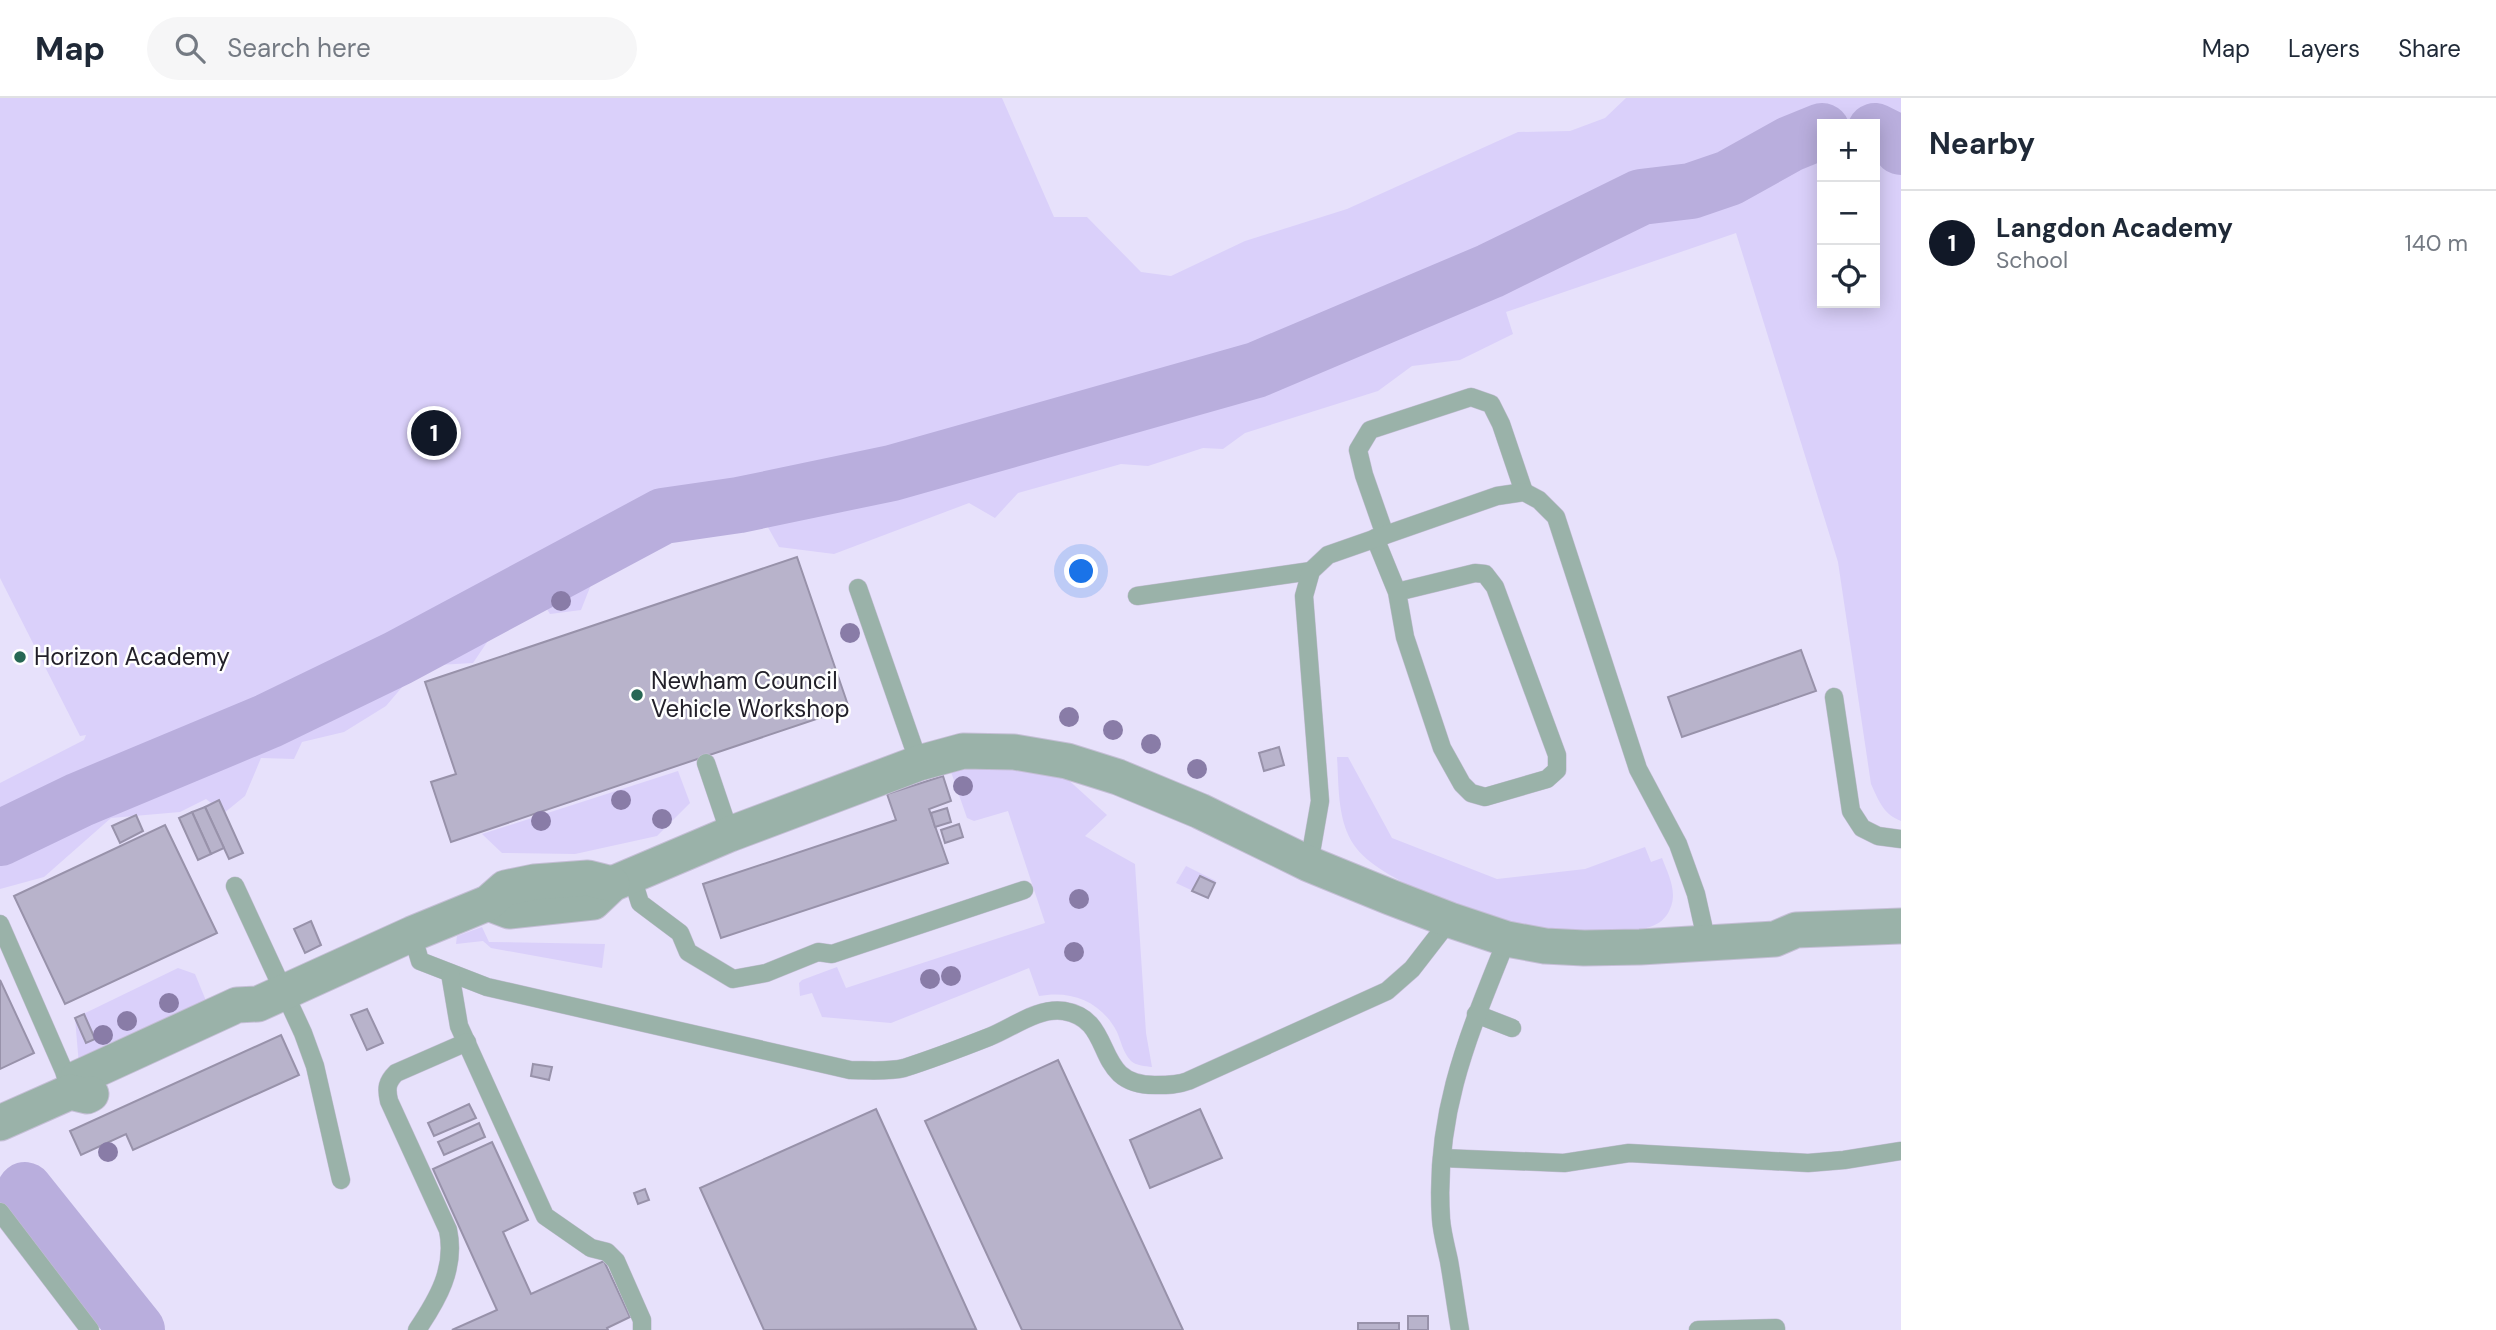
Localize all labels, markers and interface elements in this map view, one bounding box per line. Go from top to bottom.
search box [147,17,637,80]
text: Map [35,27,105,70]
icon: search [171,29,209,67]
text: Search here [227,31,371,65]
text: Map [2202,33,2250,64]
text: Layers [2288,33,2360,64]
text: Share [2398,33,2461,64]
map controls [1817,119,1880,308]
button: + [1817,119,1880,182]
text: Nearby [1929,124,2035,163]
button: − [1817,182,1880,245]
text: Langdon Academy [1996,211,2233,245]
text: 1 [1948,228,1956,258]
text: 140 m [2405,228,2468,258]
button: locate [1817,245,1880,308]
text: School [1996,245,2068,275]
pin: 1 [411,407,457,459]
your location [1064,554,1098,588]
place label: Horizon Academy [34,641,230,672]
marker: Horizon Academy [12,649,28,665]
place label: Newham Council Vehicle Workshop [651,665,849,724]
marker: Newham Council Vehicle Workshop [629,687,645,703]

